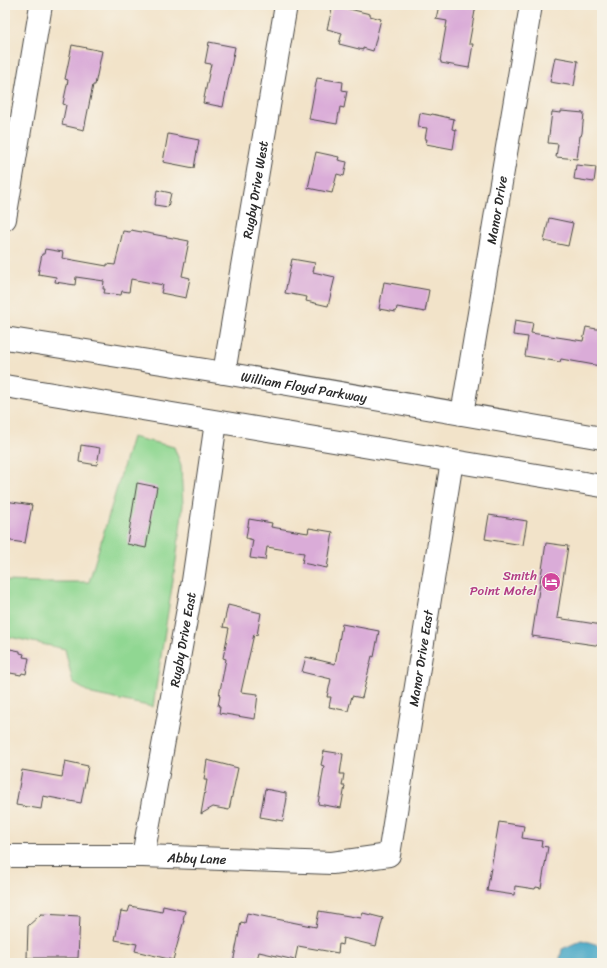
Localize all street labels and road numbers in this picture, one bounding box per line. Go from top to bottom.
street label: Rugby Drive West [236,139,275,240]
street label: Manor Drive [480,174,514,246]
street label: William Floyd Parkway [239,365,369,409]
street label: Rugby Drive East [163,590,203,689]
street label: Manor Drive East [402,608,440,708]
street label: Abby Lane [166,846,227,871]

